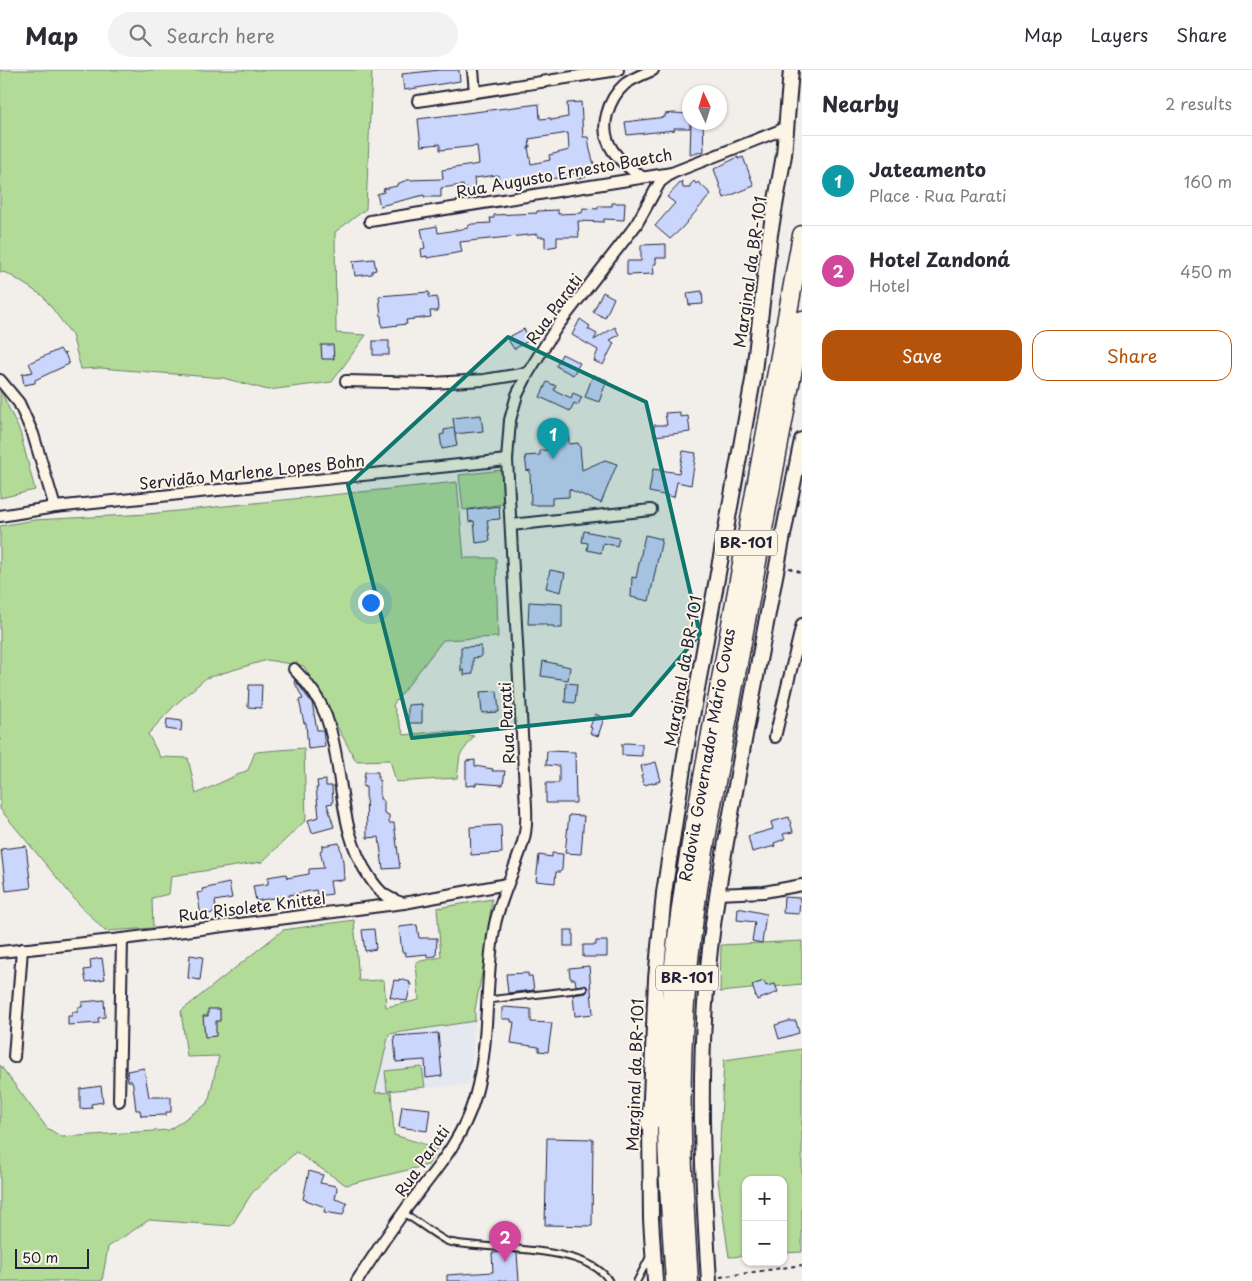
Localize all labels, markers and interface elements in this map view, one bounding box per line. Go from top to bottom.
search box [108,12,458,57]
text: Map [25,17,78,53]
icon: search [126,21,154,49]
text: Search here [166,21,275,49]
text: Map [1024,21,1063,48]
text: Layers [1091,21,1148,48]
text: Share [1176,21,1227,48]
north arrow [682,85,727,130]
text: Nearby [822,87,899,119]
text: 2 results [1165,91,1232,115]
street label: Rua Augusto Ernesto Baetch [454,141,674,203]
text: Jateamento [869,155,986,183]
text: 1 [834,169,842,193]
text: 160 m [1184,169,1232,193]
text: Place · Rua Parati [869,183,1007,207]
street label: Marginal da BR-101 [726,195,772,349]
text: Hotel Zandoná [869,245,1010,273]
text: 2 [832,259,844,283]
text: 450 m [1180,259,1232,283]
street label: Rua Parati [519,268,587,349]
text: Hotel [869,273,910,297]
button: Save [822,330,1022,381]
button: Share [1032,330,1232,381]
pin: 1 [537,418,569,459]
street label: Servidão Marlene Lopes Bohn [138,447,366,495]
road number: BR-101 [715,530,777,556]
your location [358,590,384,616]
street label: Marginal da BR-101 [657,594,707,748]
street label: Rodovia Governador Mário Covas [672,626,740,883]
street label: Rua Parati [492,681,520,765]
street label: Rua Risolete Knittel [177,885,327,927]
road number: BR-101 [656,966,718,990]
street label: Marginal da BR-101 [619,998,649,1152]
street label: Rua Parati [388,1120,455,1201]
map controls [742,1176,787,1266]
button: + [742,1176,787,1221]
pin: 2 [489,1221,521,1262]
button: − [742,1221,787,1266]
scale bar [15,1246,89,1269]
text: 50 m [22,1247,58,1268]

